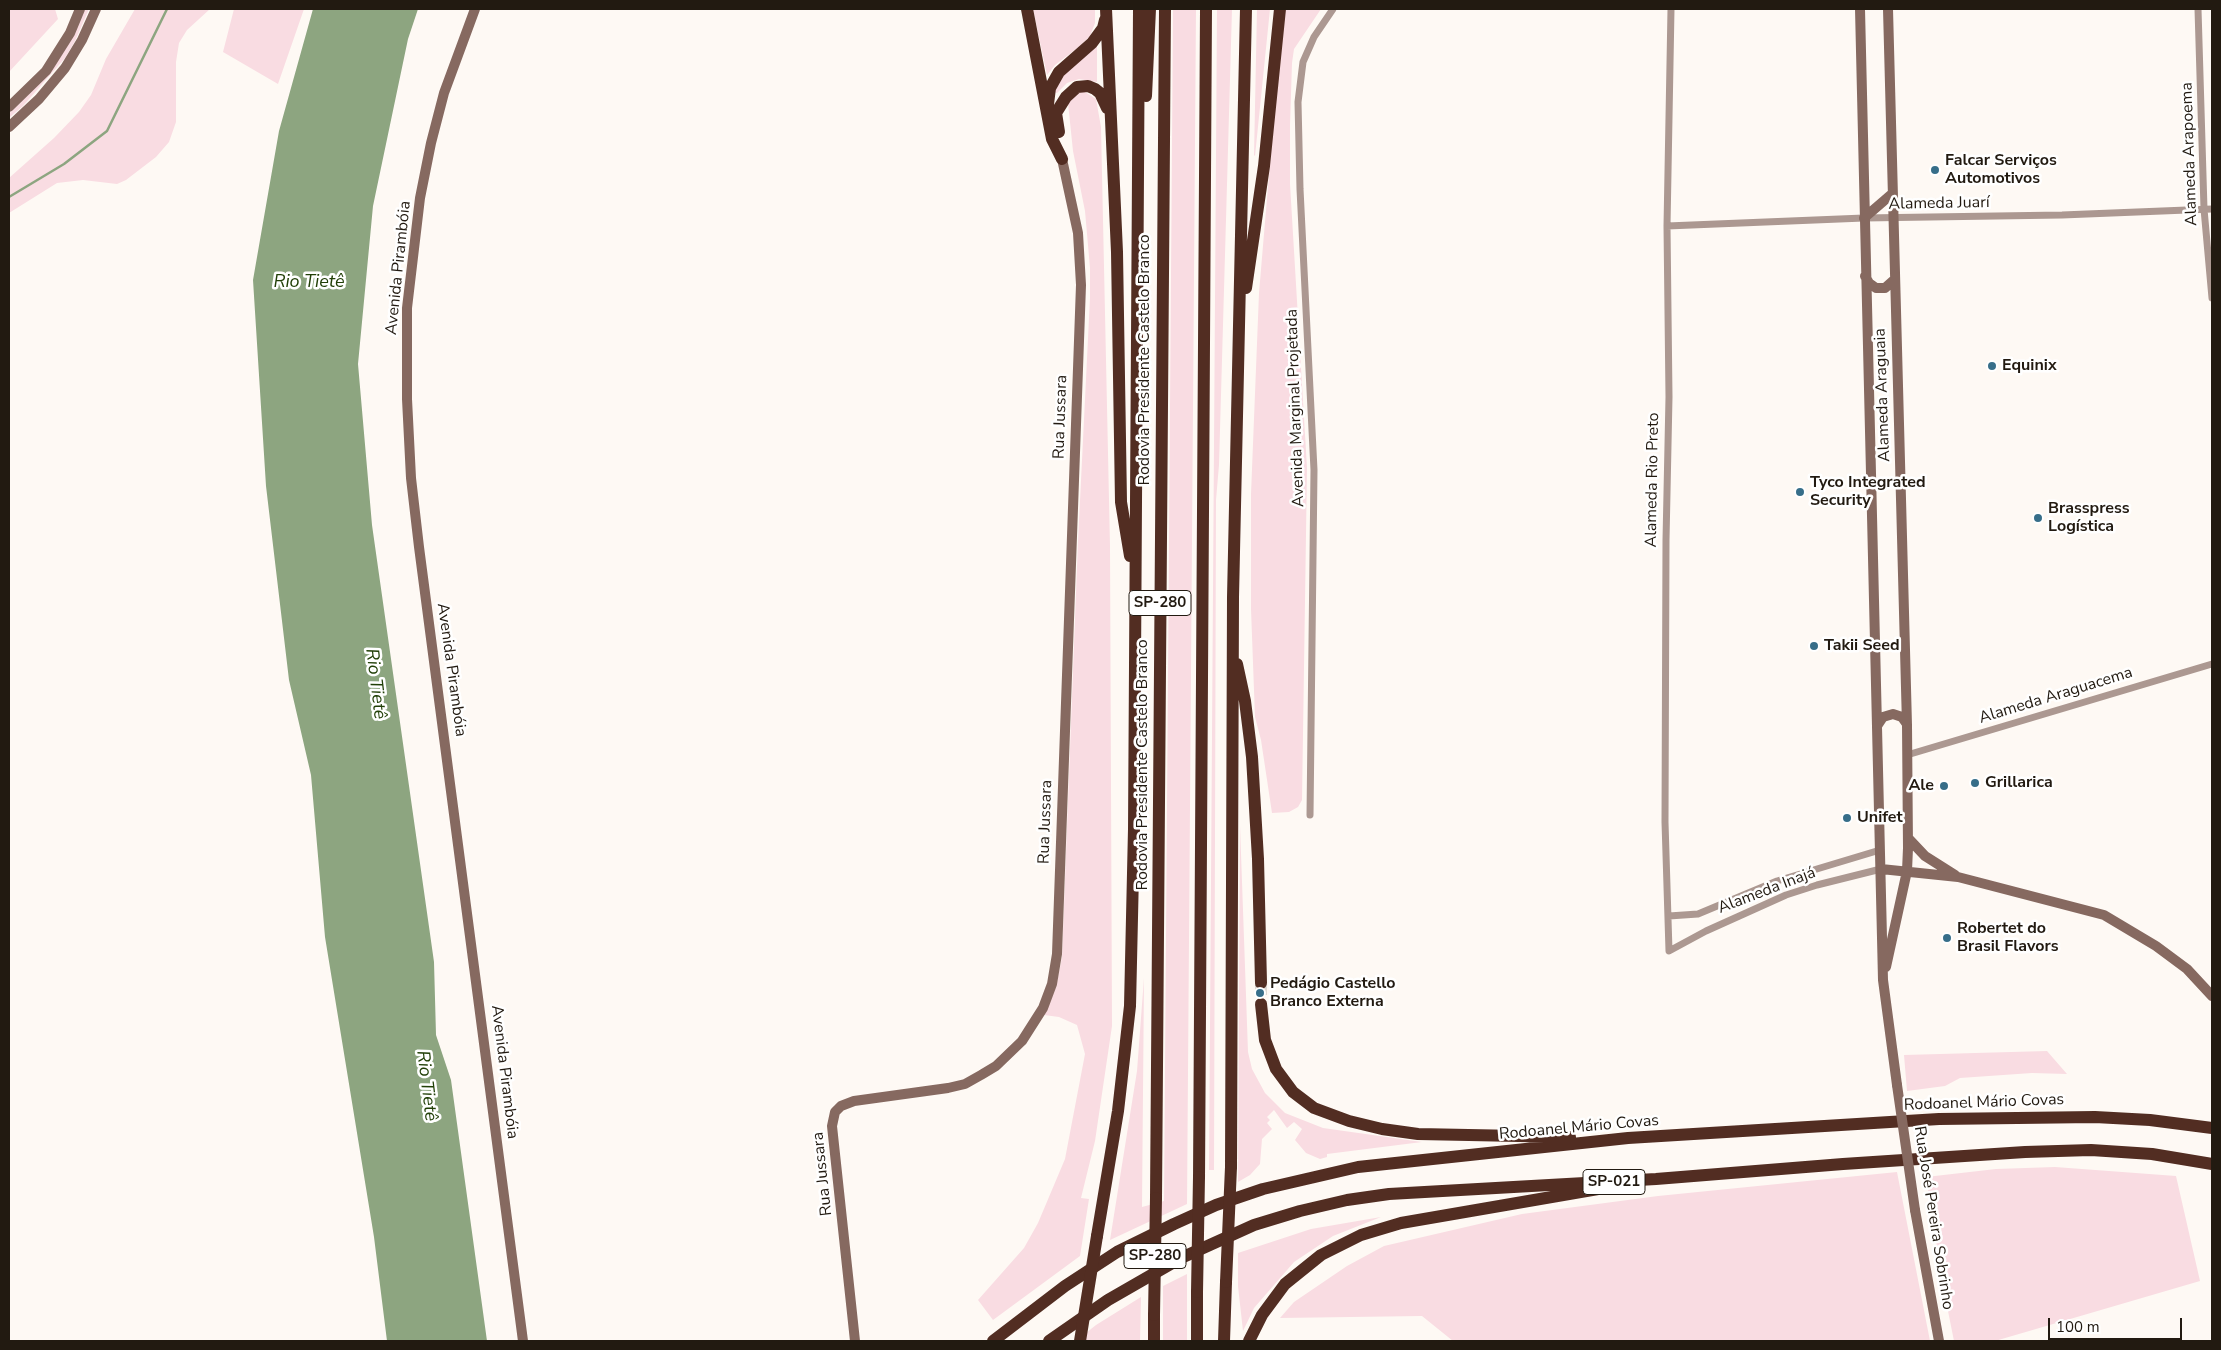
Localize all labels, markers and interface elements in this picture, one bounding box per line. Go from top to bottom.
street label: Alameda Arapoema [2178,82,2202,226]
place label: Falcar Serviços Automotivos [1945,151,2057,189]
marker: Falcar Serviços Automotivos [1929,164,1941,176]
street label: Alameda Juarí [1888,194,1990,214]
street label: Avenida Pirambóia [382,200,416,336]
street label: Rodovia Presidente Castelo Branco [1135,234,1155,486]
water label: Rio Tietê [273,272,345,294]
street label: Avenida Marginal Projetada [1283,308,1309,508]
street label: Alameda Araguaia [1871,328,1895,462]
place label: Equinix [2002,356,2057,376]
marker: Equinix [1986,360,1998,372]
street label: Rua Jussara [1050,374,1072,460]
street label: Alameda Rio Preto [1642,412,1664,548]
place label: Tyco Integrated Security [1810,473,1926,511]
marker: Tyco Integrated Security [1794,486,1806,498]
place label: Brasspress Logística [2048,499,2130,537]
marker: Brasspress Logística [2032,512,2044,524]
road number: SP-280 [1129,590,1191,616]
street label: Avenida Pirambóia [432,602,470,738]
place label: Takii Seed [1824,636,1900,656]
street label: Rodovia Presidente Castelo Branco [1133,639,1153,891]
marker: Takii Seed [1808,640,1820,652]
water label: Rio Tietê [360,647,390,721]
street label: Alameda Araguacema [1977,663,2135,729]
place label: Grillarica [1985,773,2053,793]
place label: Ale [1908,776,1934,796]
marker: Grillarica [1969,777,1981,789]
street label: Rua Jussara [1035,779,1057,865]
marker: Ale [1938,780,1950,792]
place label: Unifet [1857,808,1903,828]
marker: Unifet [1841,812,1853,824]
street label: Alameda Inajá [1716,864,1818,918]
place label: Robertet do Brasil Flavors [1957,919,2059,957]
marker: Robertet do Brasil Flavors [1941,932,1953,944]
place label: Pedágio Castello Branco Externa [1270,974,1395,1012]
marker: Pedágio Castello Branco Externa [1254,987,1266,999]
street label: Avenida Pirambóia [486,1004,522,1140]
water label: Rio Tietê [411,1049,441,1123]
street label: Rodoanel Mário Covas [1904,1091,2064,1115]
street label: Rodoanel Mário Covas [1498,1111,1660,1145]
street label: Rua José Pereira Sobrinho [1909,1125,1957,1311]
street label: Rua Jussara [809,1131,837,1217]
road number: SP-021 [1583,1170,1645,1194]
road number: SP-280 [1124,1244,1186,1268]
scale bar [2051,1308,2185,1340]
text: 100 m [2056,1317,2100,1337]

